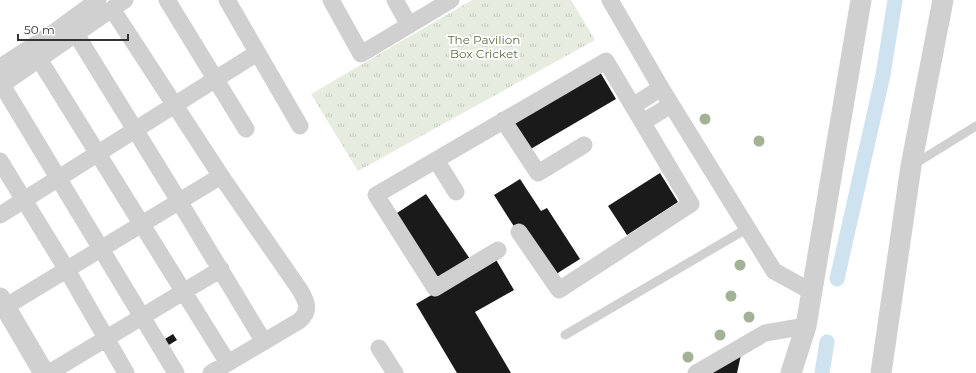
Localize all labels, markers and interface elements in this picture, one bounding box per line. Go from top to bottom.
scale bar [18,16,128,42]
text: 50 m [24,22,55,37]
park label: The Pavilion Box Cricket [448,32,520,61]

